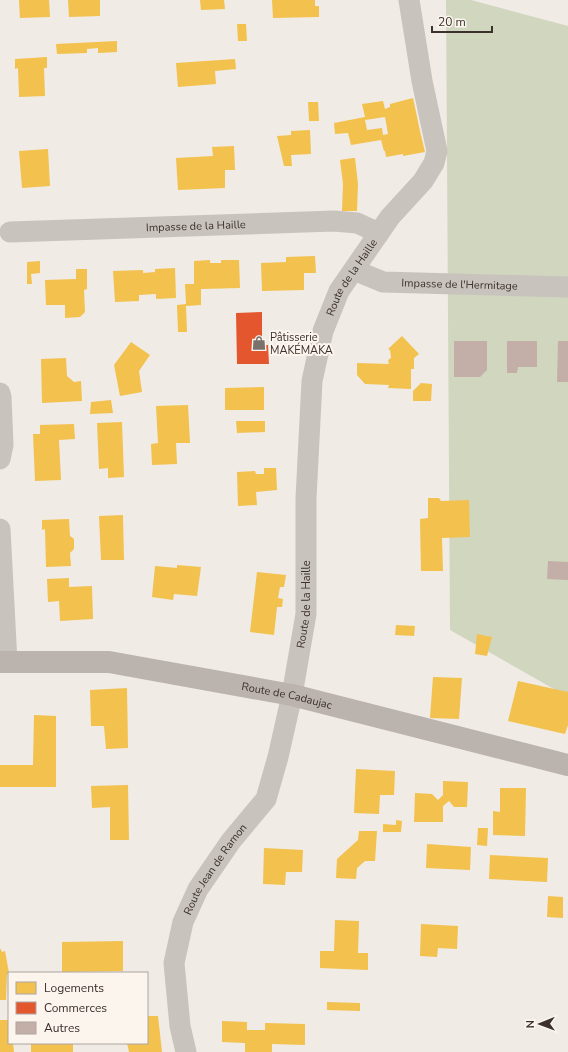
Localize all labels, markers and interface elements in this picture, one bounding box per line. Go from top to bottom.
scale bar [432,8,492,34]
text: 20 m [438,14,466,30]
street label: Impasse de la Haille [146,216,246,235]
street label: Route de la Haille [322,235,380,318]
street label: Impasse de l'Hermitage [401,275,518,293]
place label: Pâtisserie MAKÉMAKA [270,330,333,358]
shop icon: Pâtisserie MAKÉMAKA [251,335,267,351]
street label: Route de la Haille [293,560,314,649]
street label: Route de Cadaujac [240,679,334,712]
street label: Route Jean de Ramon [180,820,250,917]
legend [8,972,148,1044]
text: Logements [44,980,104,996]
text: Commerces [44,1000,107,1016]
north arrow [520,1004,560,1044]
text: Autres [44,1020,80,1036]
text: N [523,1020,538,1028]

